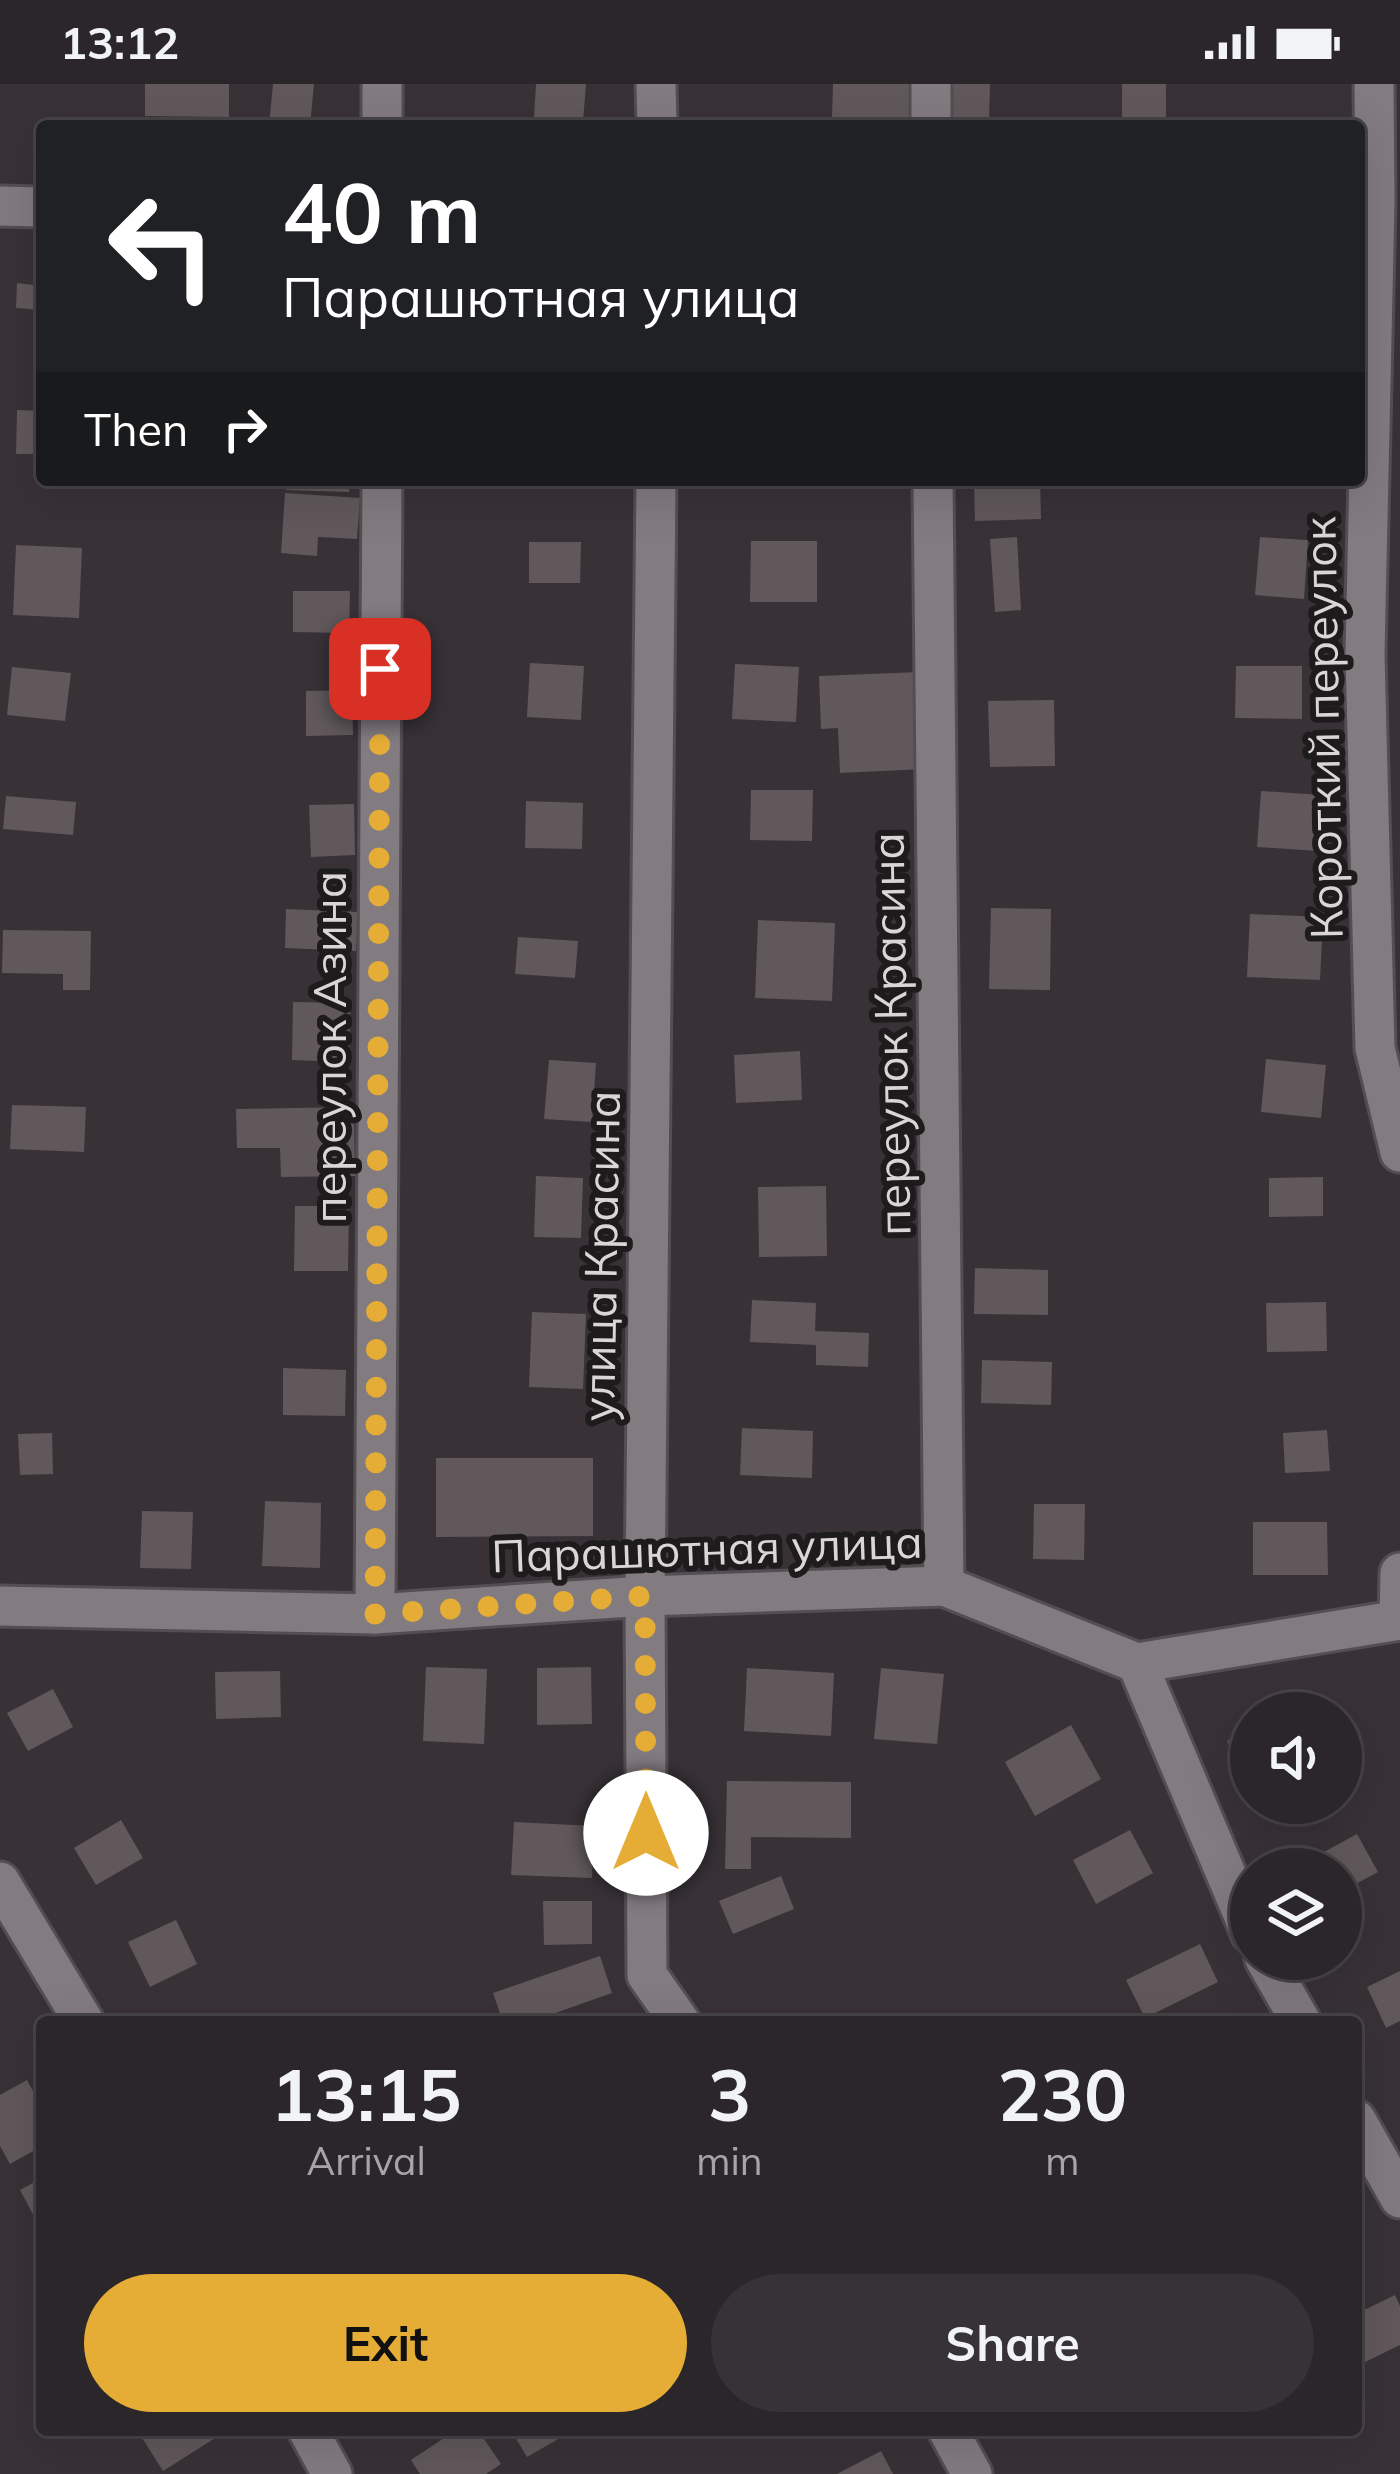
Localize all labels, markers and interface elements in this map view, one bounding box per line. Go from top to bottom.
text: 13:12 [60,14,179,70]
text: 40 m [282,159,481,264]
icon: left [84,168,240,324]
text: Парашютная улица [282,263,800,331]
icon: right [212,396,278,462]
text: Then [84,401,188,457]
street label: Короткий переулок [1290,515,1354,940]
pin [329,618,431,720]
icon: arrive [347,636,413,702]
street label: переулок Красина [858,832,922,1236]
street label: переулок Азина [301,871,357,1223]
street label: улица Красина [569,1090,631,1422]
street label: Парашютная улица [490,1512,923,1584]
map controls [1230,1692,1362,1980]
button: sound [1230,1692,1362,1824]
position arrow [583,1770,709,1896]
button: layers [1230,1848,1362,1980]
text: 13:15 [271,2049,461,2139]
text: 3 [708,2049,751,2139]
text: 230 [998,2049,1127,2139]
text: Arrival [307,2136,426,2185]
text: min [696,2136,763,2185]
text: m [1045,2136,1079,2185]
button: Exit [84,2274,687,2412]
button: Share [711,2274,1314,2412]

